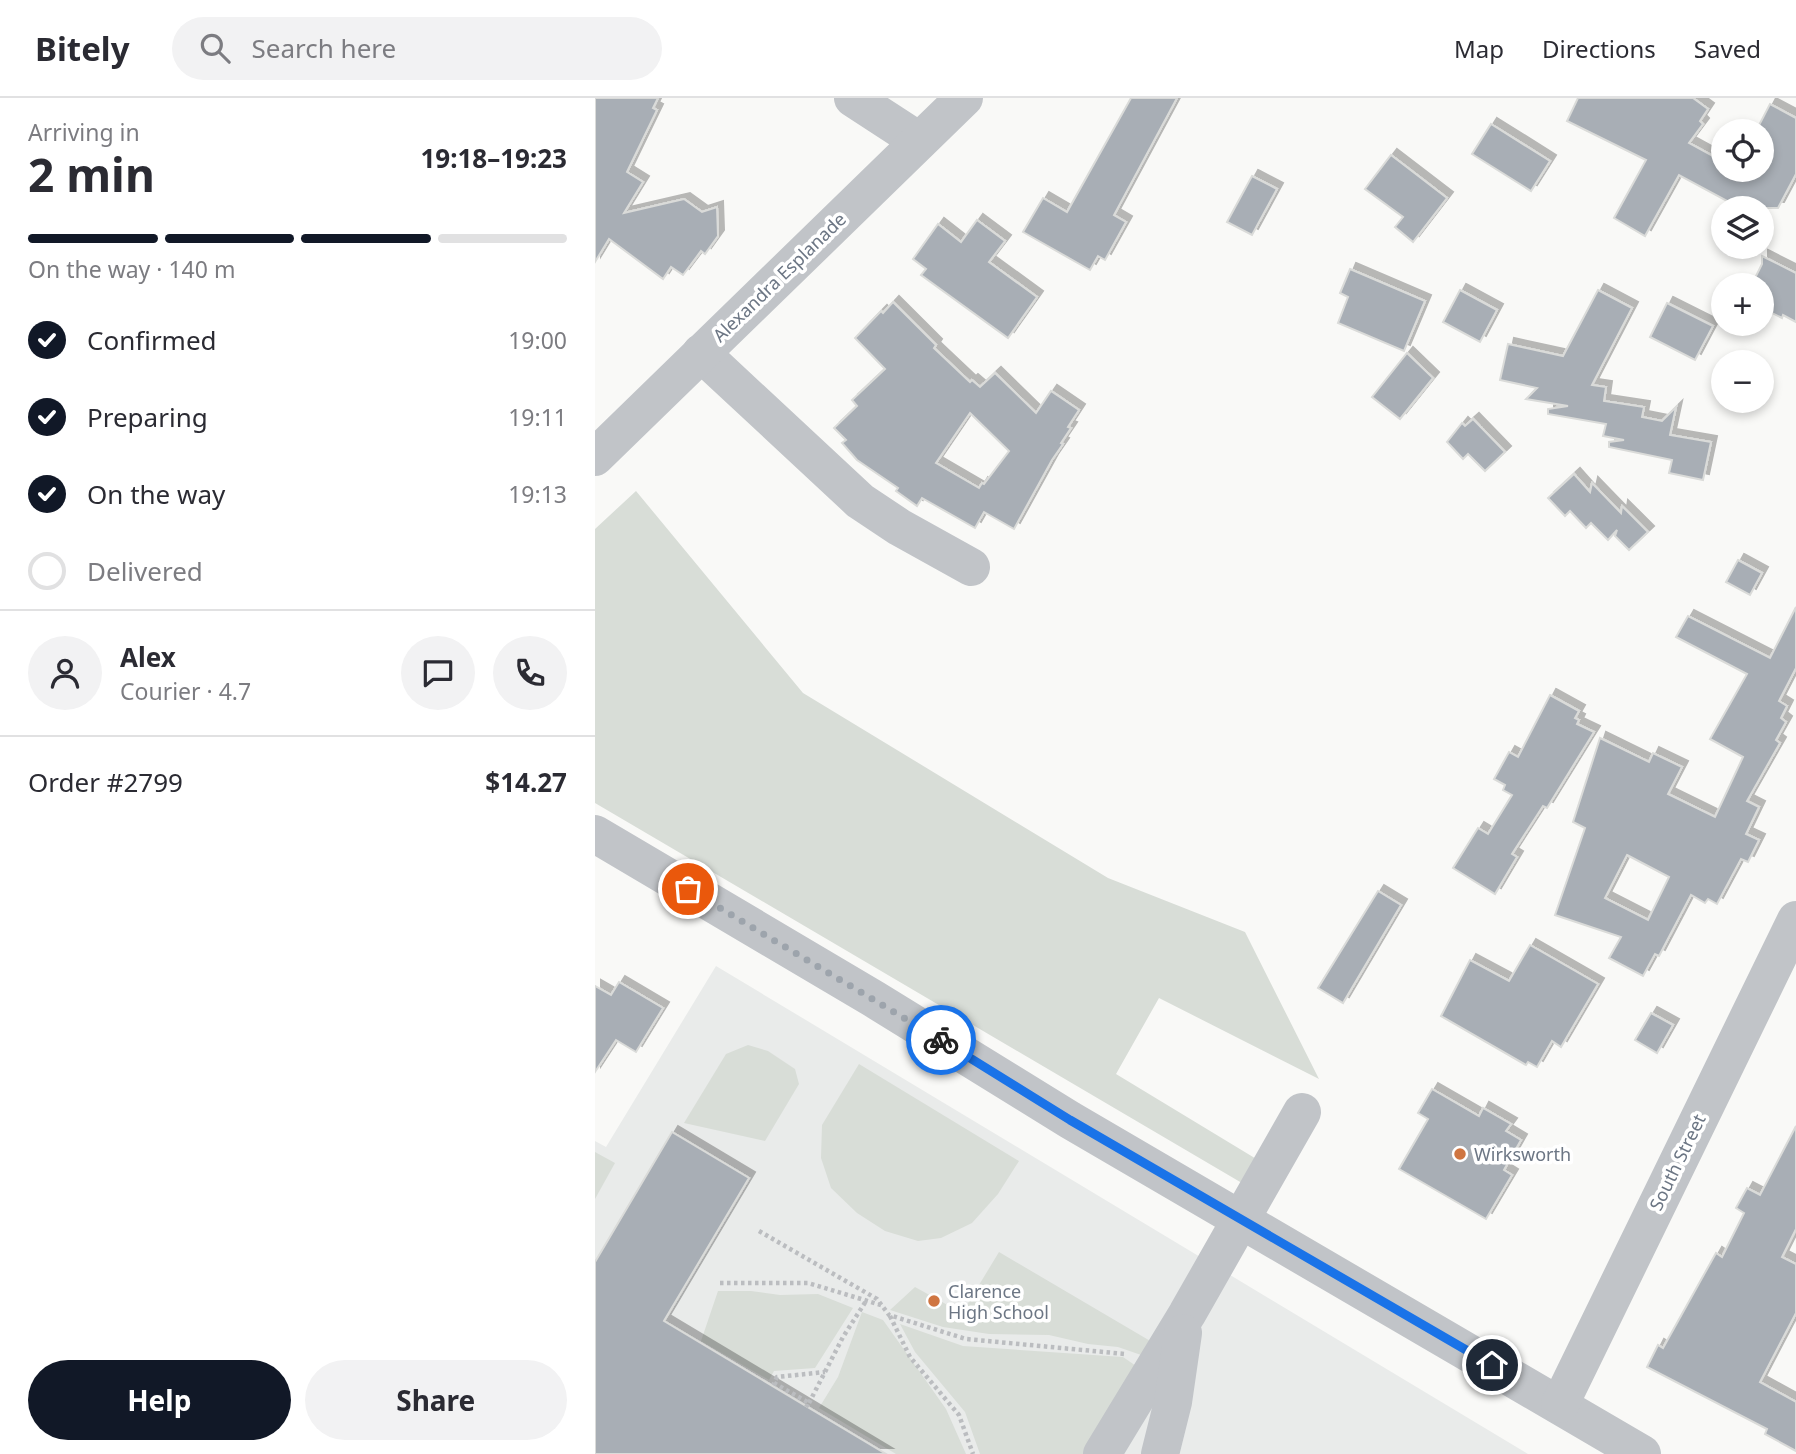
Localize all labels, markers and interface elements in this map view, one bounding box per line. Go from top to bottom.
search box [172,17,662,80]
text: Bitely [35,26,130,71]
icon: search [196,29,234,67]
text: Search here [252,30,396,66]
text: Map [1454,32,1504,65]
text: Directions [1542,32,1656,65]
text: Saved [1694,32,1761,65]
text: Arriving in [28,116,140,148]
map controls [1711,119,1774,413]
button: locate [1711,119,1774,182]
text: 19:18–19:23 [420,140,567,176]
text: 2 min [28,143,155,205]
button: layers [1711,196,1774,259]
street label: Alexandra Esplanade [707,207,851,347]
text: On the way · 140 m [28,253,235,285]
button: + [1711,273,1774,336]
icon: check [28,321,66,359]
text: Confirmed [87,322,217,358]
text: 19:00 [508,324,567,356]
button: − [1711,350,1774,413]
icon: check [28,398,66,436]
text: Preparing [87,399,208,435]
text: 19:11 [508,401,567,433]
icon: check [28,475,66,513]
text: On the way [87,476,225,512]
text: 19:13 [508,478,567,510]
text: Delivered [87,553,203,589]
button: person [28,636,102,710]
button: chat [401,636,475,710]
button: phone [493,636,567,710]
text: Alex [120,639,176,675]
text: Courier · 4.7 [120,675,251,707]
text: Order #2799 [28,764,183,800]
text: $14.27 [485,764,567,800]
pin [658,859,718,919]
icon: bag [669,870,707,908]
courier [906,1005,976,1075]
icon: bike [922,1021,960,1059]
street label: South Street [1643,1109,1711,1214]
place label: Wirksworth [1474,1142,1571,1166]
marker: Wirksworth [1452,1146,1468,1162]
place label: Clarence High School [948,1279,1049,1324]
marker: Clarence High School [926,1293,942,1309]
pin [1462,1335,1522,1395]
icon: home [1473,1346,1511,1384]
button: Help [28,1360,291,1440]
button: Share [305,1360,567,1440]

